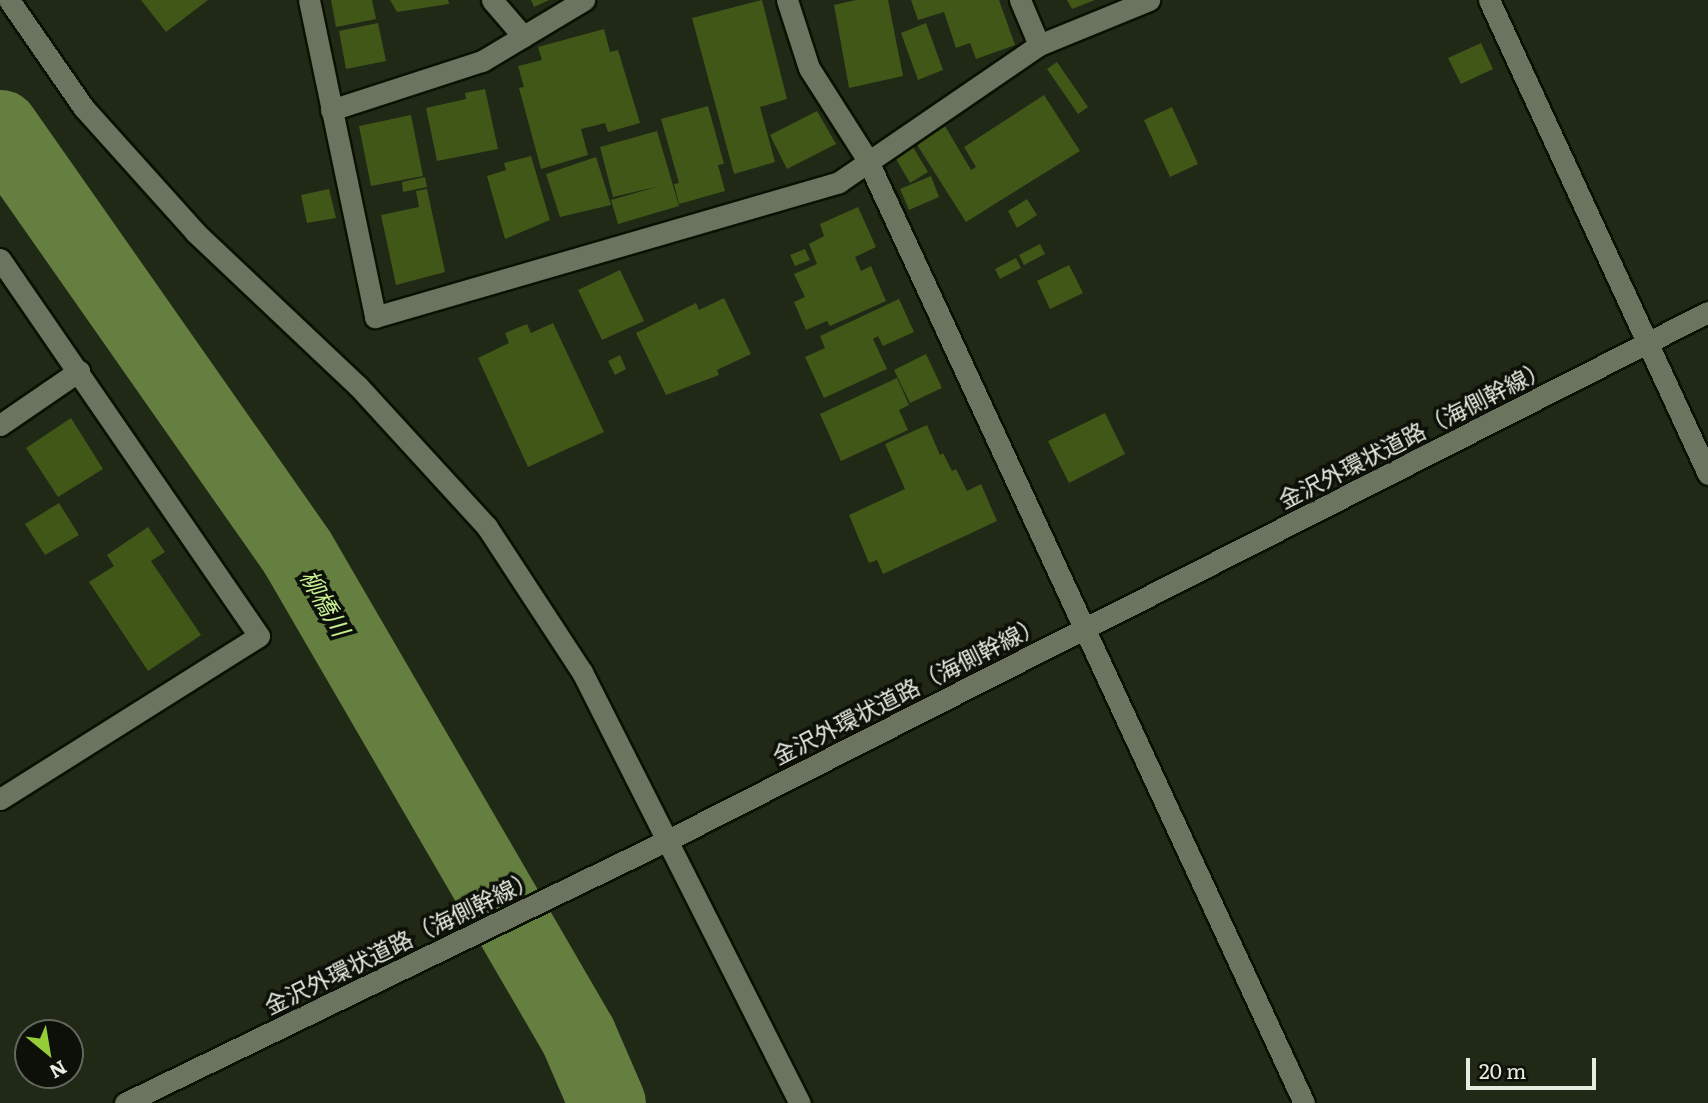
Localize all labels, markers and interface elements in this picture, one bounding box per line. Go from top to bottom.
street label: 金沢外環状道路（海側幹線） [1274,353,1552,513]
water label: 柳橋川 [296,564,356,640]
street label: 金沢外環状道路（海側幹線） [768,609,1046,769]
street label: 金沢外環状道路（海側幹線） [260,863,540,1019]
north arrow [14,1019,84,1089]
scale bar [1470,1044,1600,1088]
text: N [45,1054,72,1087]
text: 20 m [1479,1054,1526,1085]

